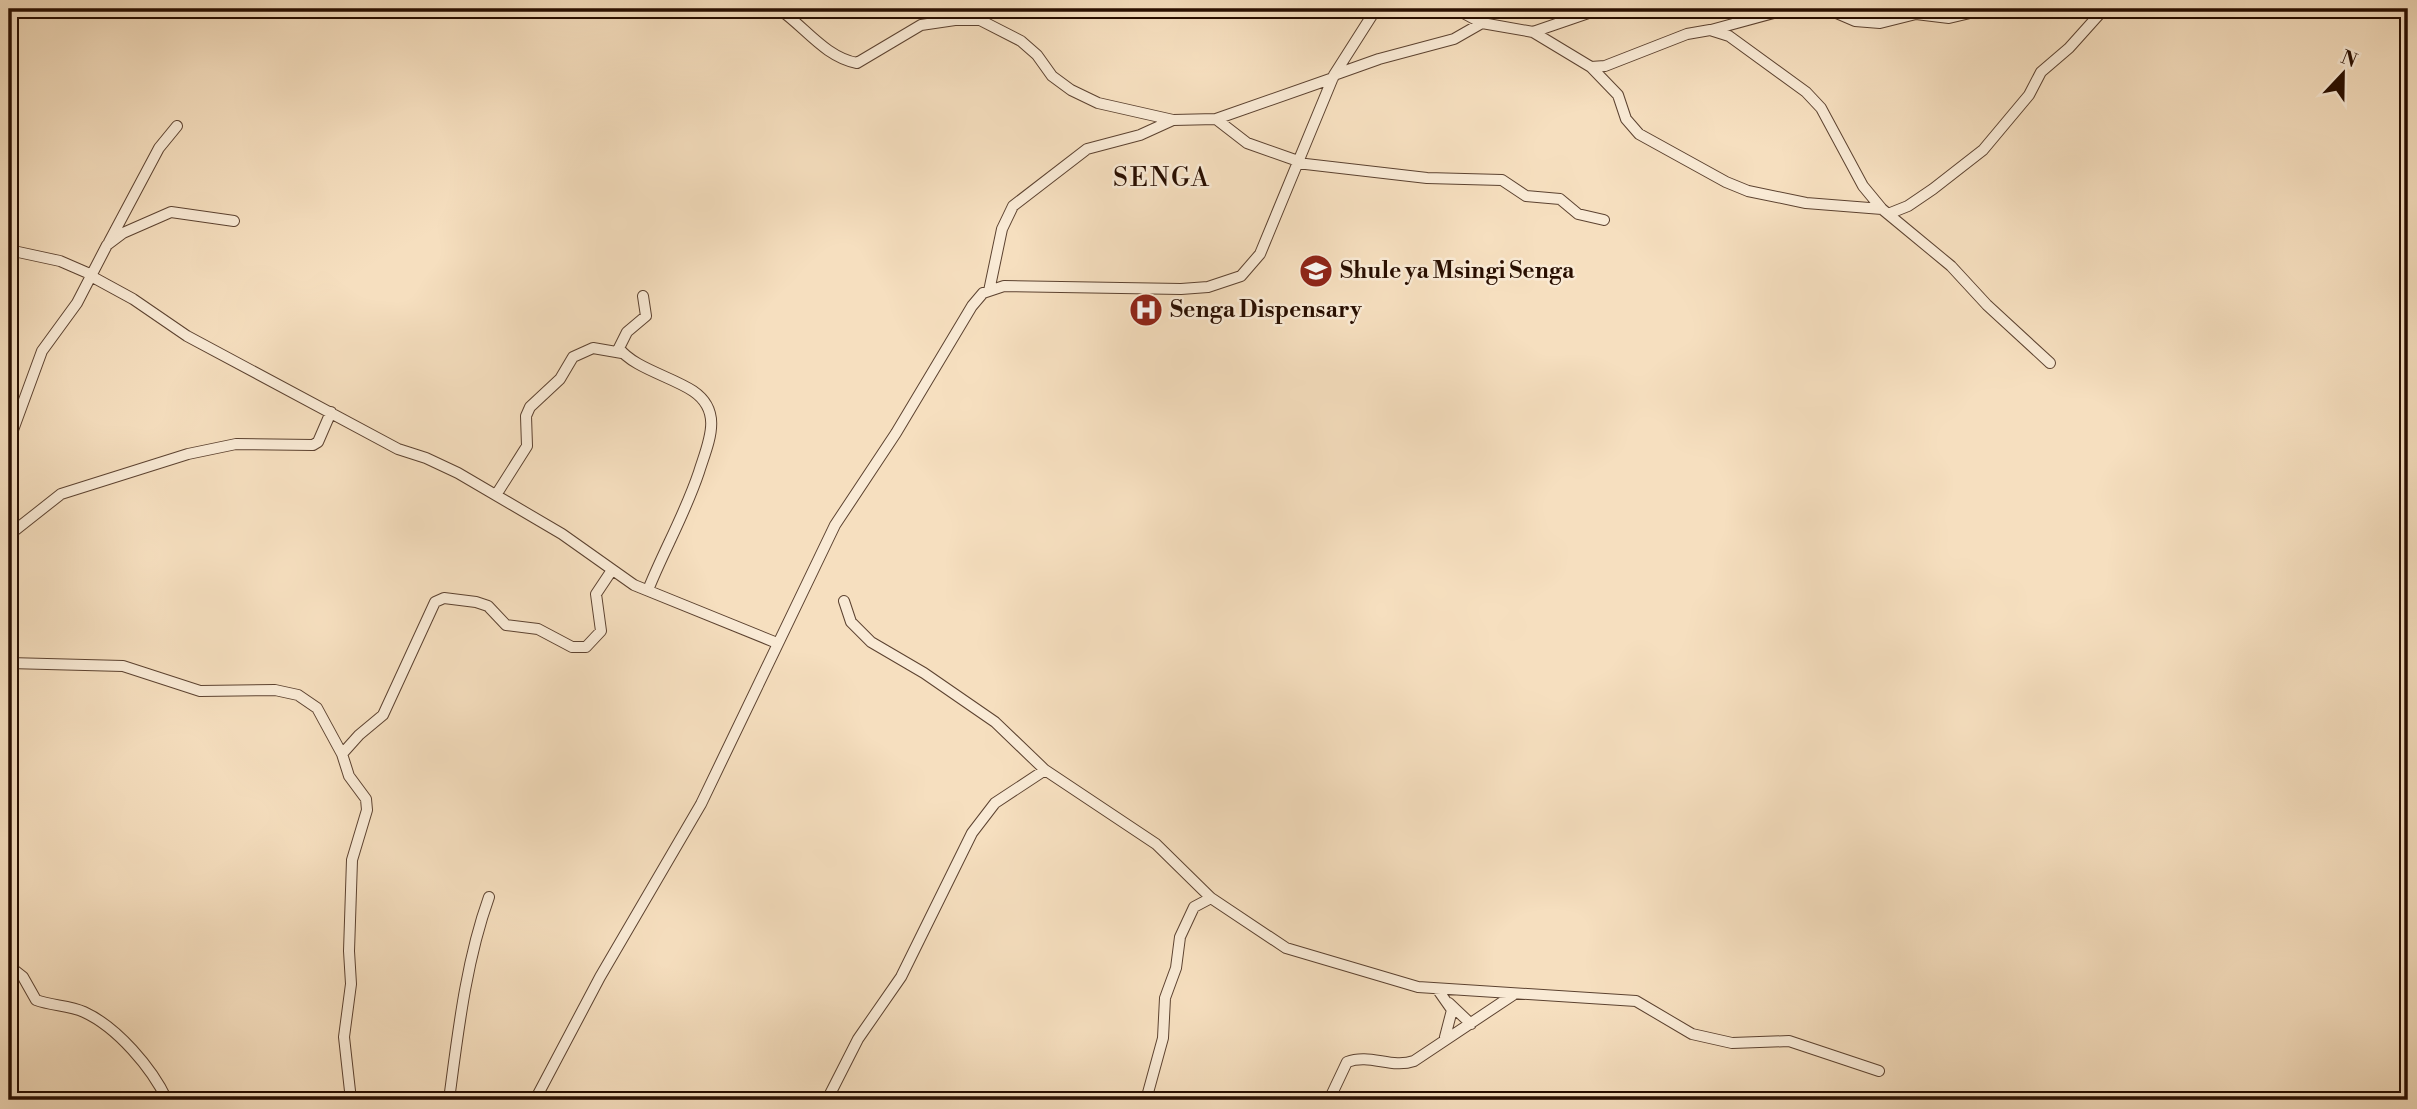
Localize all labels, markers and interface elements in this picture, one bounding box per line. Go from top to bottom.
north arrow [2308,38,2378,108]
text: N [2338,45,2360,73]
district label: SENGA [1113,162,1211,194]
school or university icon: Shule ya Msingi Senga [1297,252,1335,290]
place label: Shule ya Msingi Senga [1340,257,1575,285]
hospital icon: Senga Dispensary [1127,291,1165,329]
place label: Senga Dispensary [1170,296,1362,324]

